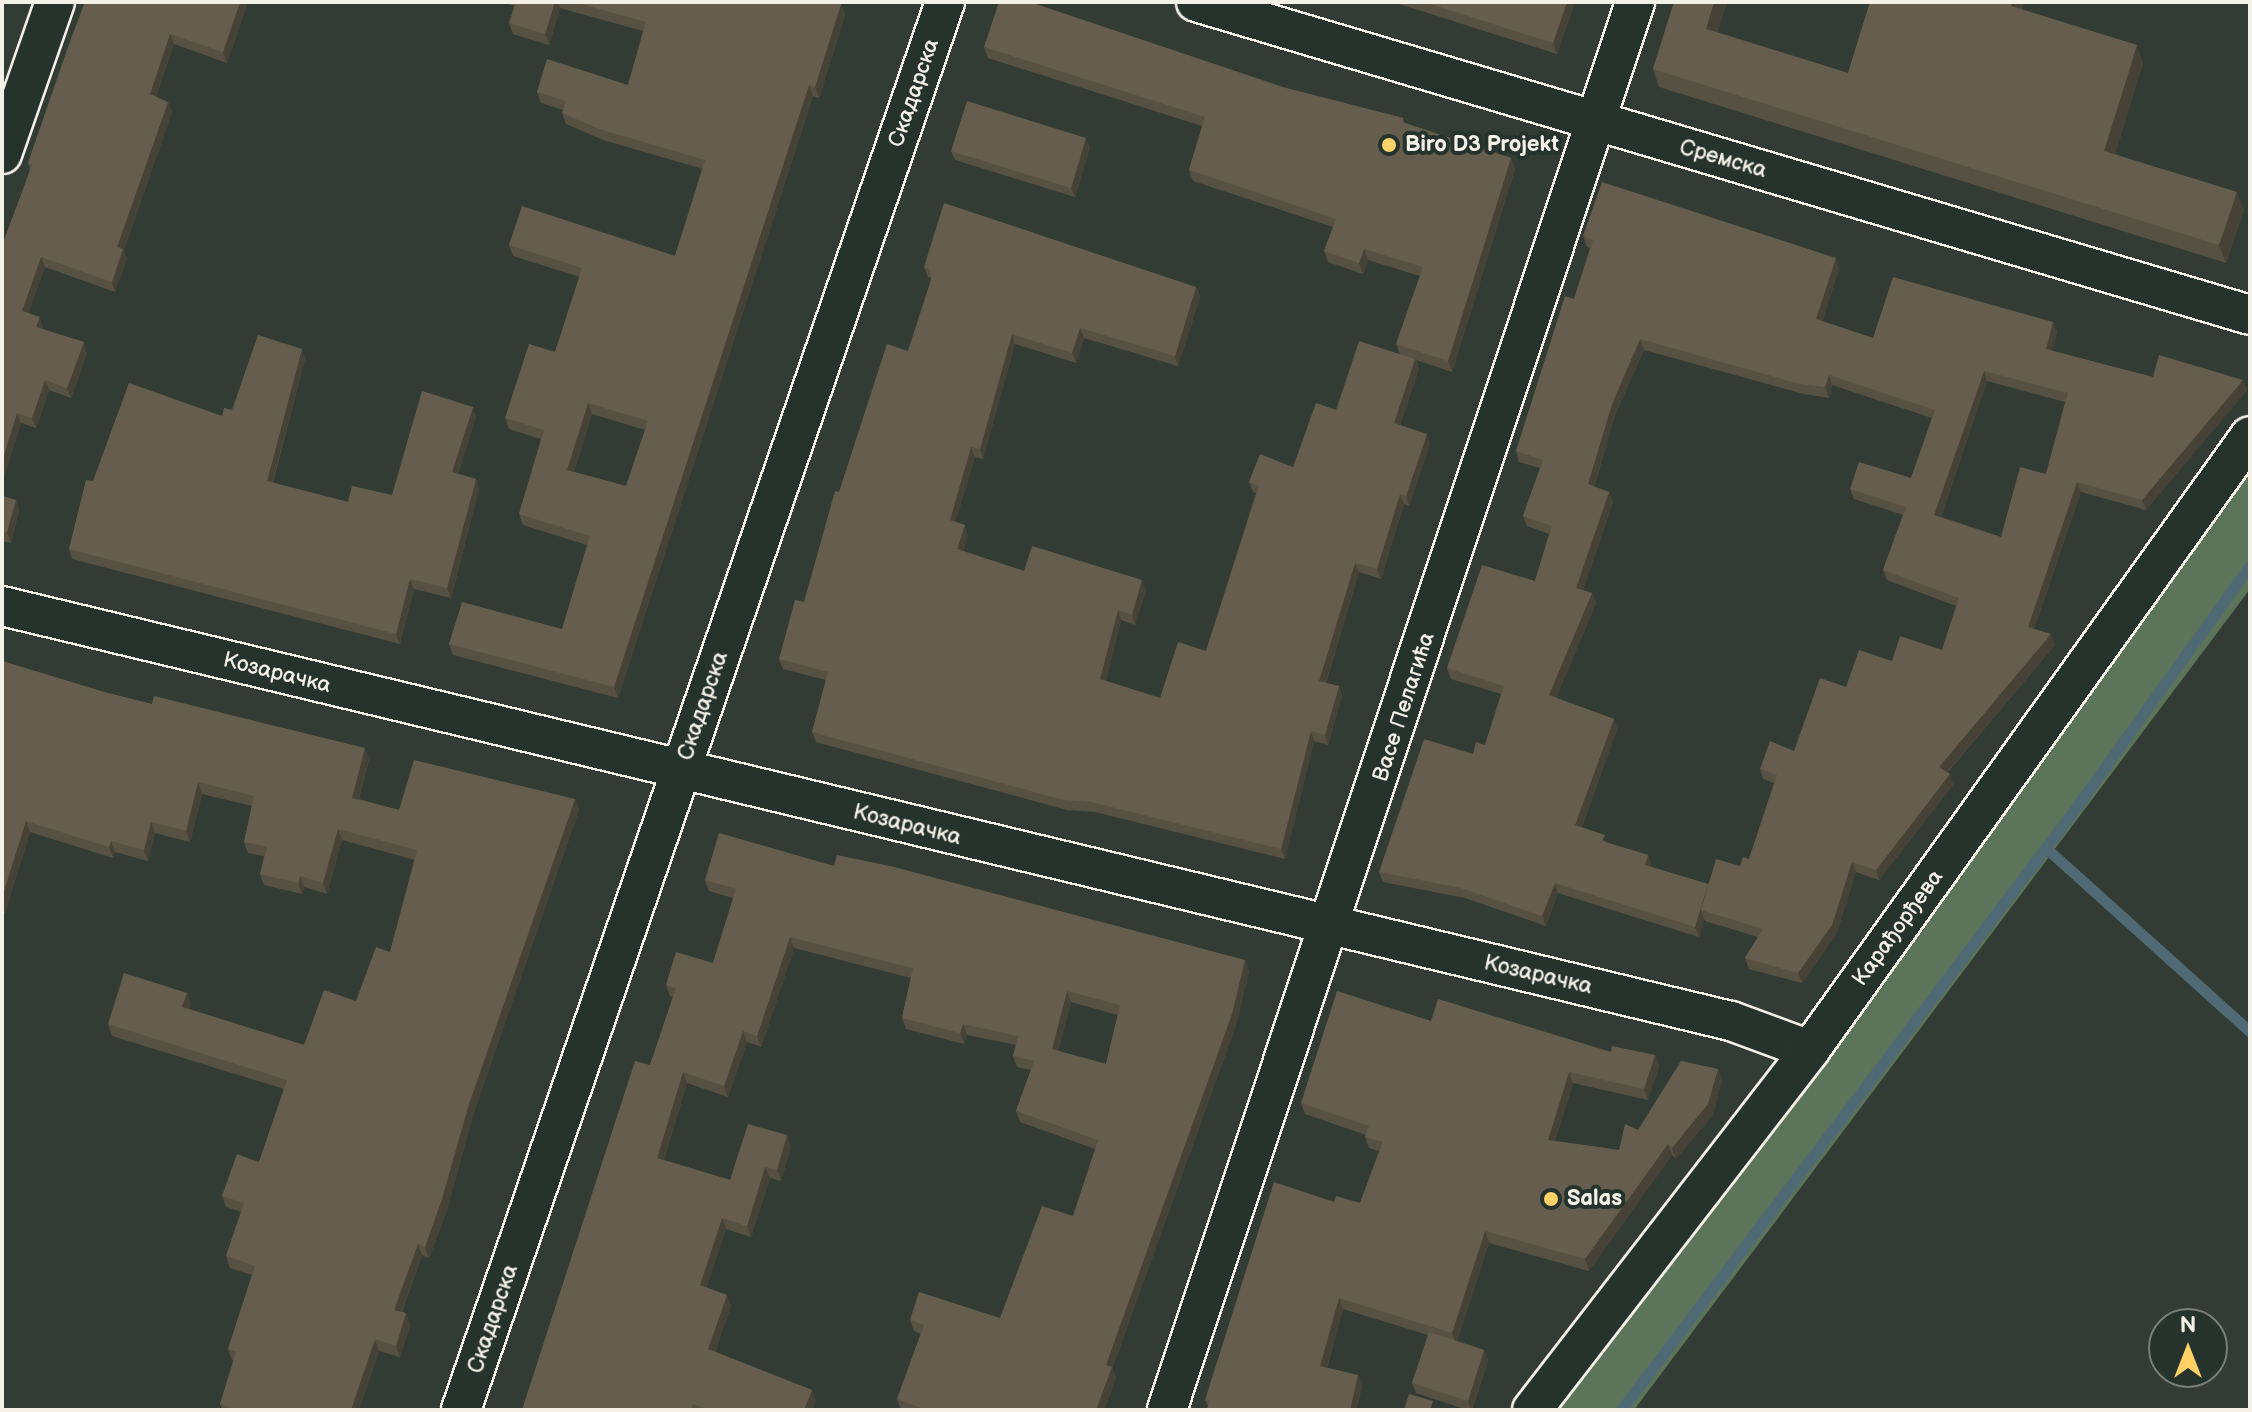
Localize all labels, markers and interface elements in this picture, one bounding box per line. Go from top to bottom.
street label: Скадарска [883,35,945,151]
place label: Biro D3 Projekt [1405,132,1559,158]
street label: Сремска [1676,134,1770,184]
marker: Biro D3 Projekt [1380,136,1398,154]
street label: Васе Пелагића [1367,629,1441,785]
street label: Козарачка [220,647,334,699]
street label: Скадарска [672,648,734,764]
street label: Козарачка [850,799,964,851]
street label: Карађорђева [1847,865,1949,991]
street label: Козарачка [1481,950,1595,1000]
place label: Salas [1567,1186,1622,1212]
marker: Salas [1542,1190,1560,1208]
street label: Скадарска [462,1261,524,1377]
north arrow [2148,1308,2228,1388]
text: N [2180,1312,2196,1339]

